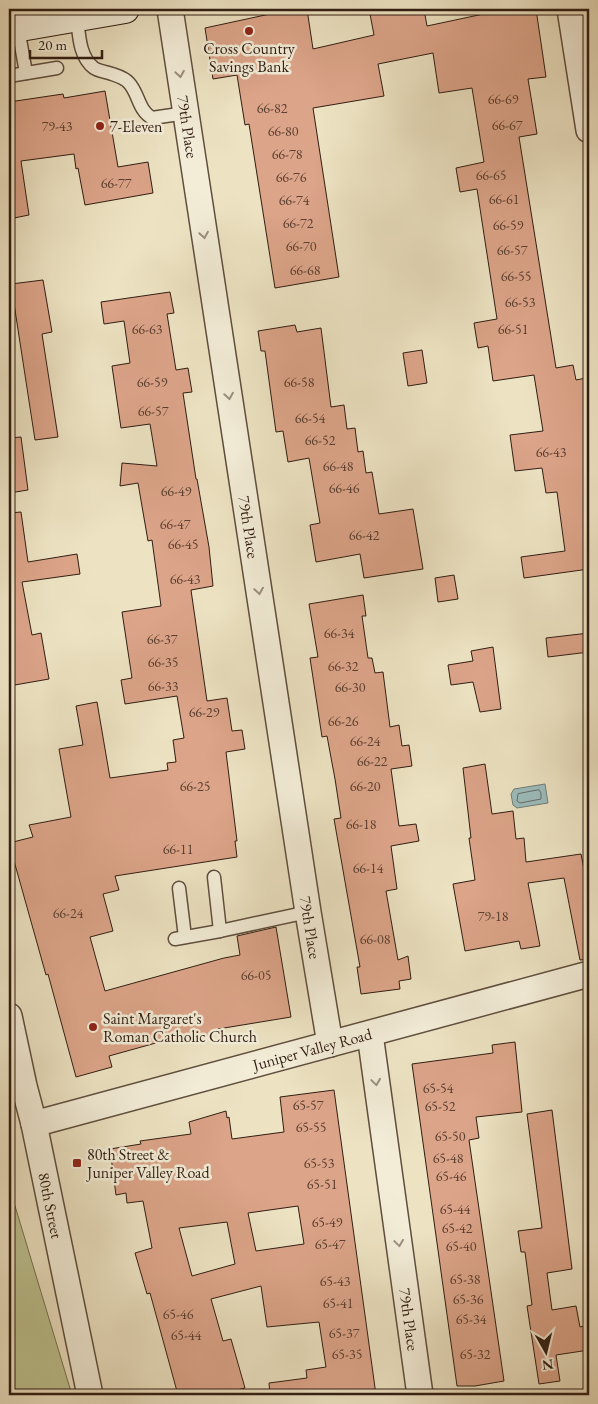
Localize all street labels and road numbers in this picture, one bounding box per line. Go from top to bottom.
street label: 79th Place [172,94,203,160]
street label: 79th Place [233,494,264,560]
street label: 79th Place [295,894,326,960]
street label: Juniper Valley Road [248,1023,375,1076]
street label: 80th Street [33,1171,67,1240]
street label: 79th Place [394,1287,424,1352]

